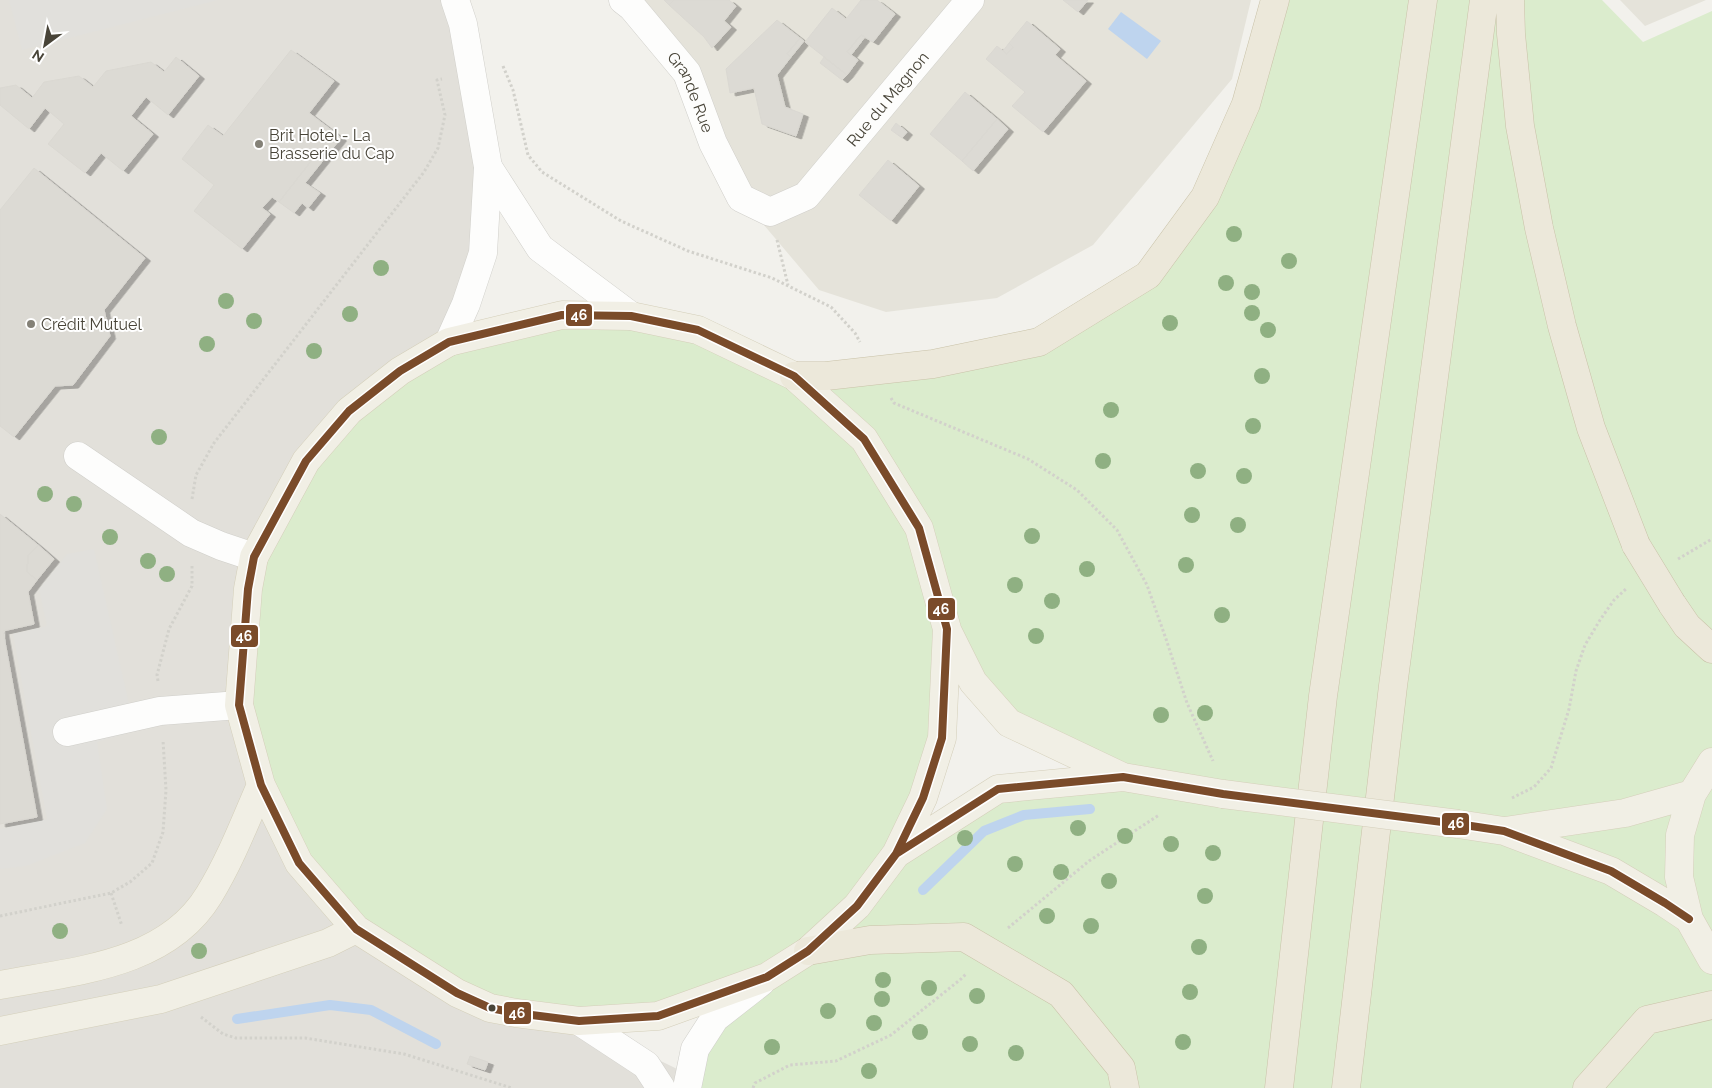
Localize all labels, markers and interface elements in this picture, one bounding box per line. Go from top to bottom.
north arrow [20,20,70,70]
text: N [29,46,47,66]
street label: Grande Rue [664,48,718,135]
street label: Rue du Magnon [842,48,932,150]
place label: Brit Hotel - La Brasserie du Cap [269,126,395,163]
marker: Brit Hotel - La Brasserie du Cap [253,138,265,150]
line badge: 46 [565,303,593,327]
text: 46 [571,307,587,323]
place label: Crédit Mutuel [41,315,142,334]
marker: Crédit Mutuel [25,318,37,330]
line badge: 46 [927,597,956,621]
text: 46 [933,601,949,617]
line badge: 46 [230,624,259,648]
text: 46 [236,628,252,644]
line badge: 46 [1441,812,1470,836]
text: 46 [1448,815,1464,831]
line badge: 46 [503,1001,532,1025]
unlabelled marker [487,1003,497,1013]
text: 46 [509,1005,525,1021]

